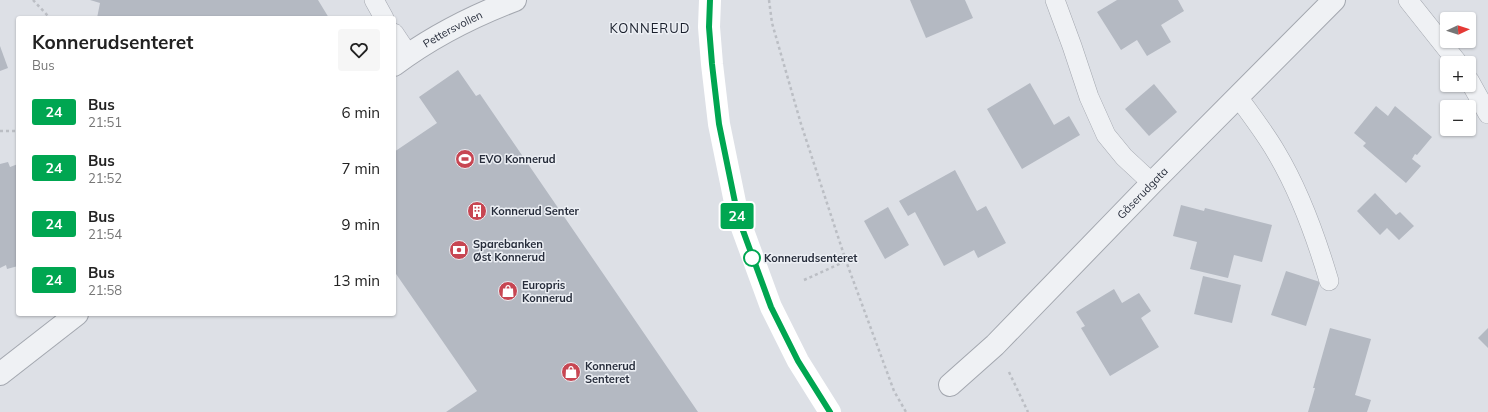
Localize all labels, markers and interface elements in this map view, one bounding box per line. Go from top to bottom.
street label: Pettersvollen [420,8,485,51]
north arrow [1440,12,1476,48]
map controls [1440,12,1476,136]
district label: KONNERUD [609,20,691,36]
button: heart [338,29,380,71]
text: Konnerudsenteret [32,30,193,54]
button: + [1440,56,1476,92]
text: Bus [32,57,55,73]
text: Bus [88,95,115,114]
button: − [1440,100,1476,136]
text: 24 [46,103,62,121]
text: 6 min [342,103,380,122]
text: 21:51 [88,114,122,130]
sports icon: EVO Konnerud [454,148,476,170]
text: Bus [88,151,115,170]
place label: EVO Konnerud [479,152,556,166]
text: 24 [46,159,62,177]
text: 7 min [342,159,380,178]
street label: Gåserudgata [1114,164,1171,222]
text: 21:52 [88,170,122,186]
building icon: Konnerud Senter [466,200,488,222]
line badge: 24 [719,203,755,229]
place label: Konnerud Senter [491,204,580,218]
text: Bus [88,207,115,226]
text: 24 [729,207,745,225]
text: 24 [46,215,62,233]
text: 9 min [342,215,380,234]
text: 21:54 [88,226,122,242]
place label: Sparebanken Øst Konnerud [473,237,545,264]
bank icon: Sparebanken Øst Konnerud [448,239,470,261]
marker: Konnerudsenteret [743,249,761,267]
place label: Konnerudsenteret [764,251,857,265]
text: Bus [88,263,115,282]
text: 24 [46,271,62,289]
text: 13 min [333,271,380,290]
place label: Europris Konnerud [522,278,573,305]
shop icon: Europris Konnerud [497,280,519,302]
text: 21:58 [88,282,122,298]
place label: Konnerud Senteret [585,359,636,386]
shop icon: Konnerud Senteret [560,361,582,383]

